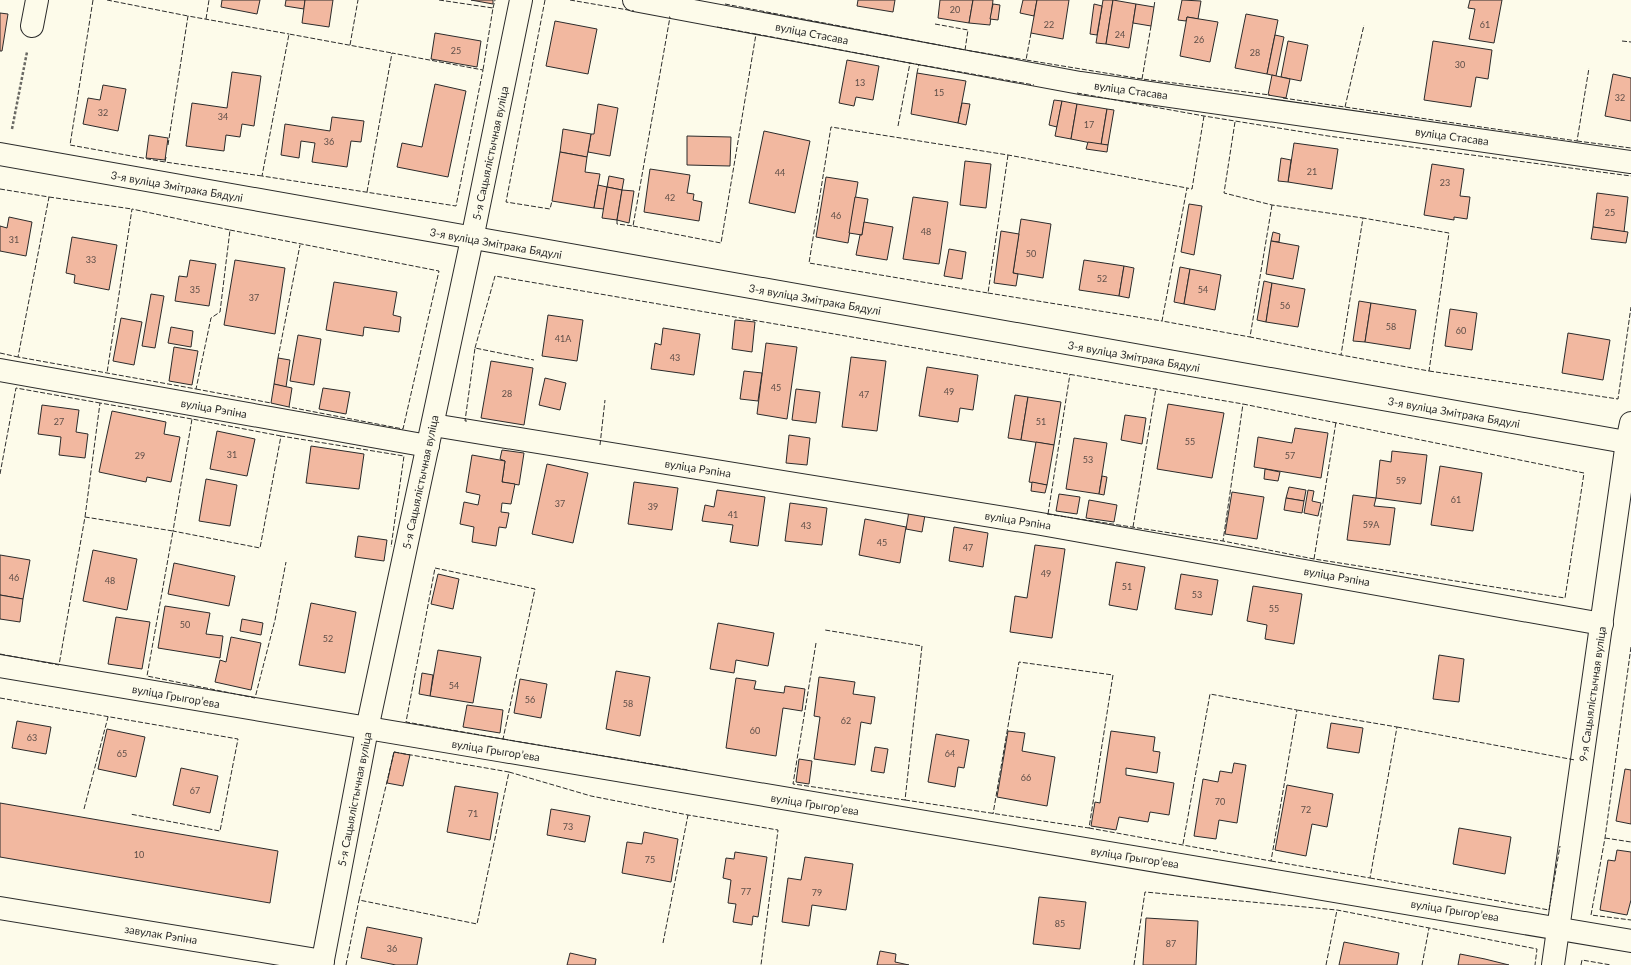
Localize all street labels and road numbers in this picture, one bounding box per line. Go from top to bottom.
street label: вуліца Стасава [774,20,850,46]
street label: вуліца Стасава [1093,78,1169,102]
street label: 5-я Сацыялістычная вуліца [469,85,511,221]
street label: вуліца Стасава [1414,124,1490,148]
street label: 3-я вуліца Змітрака Бядулі [110,168,244,204]
street label: 3-я вуліца Змітрака Бядулі [429,225,563,261]
street label: 3-я вуліца Змітрака Бядулі [748,281,882,317]
street label: 3-я вуліца Змітрака Бядулі [1067,338,1201,374]
street label: 3-я вуліца Змітрака Бядулі [1387,394,1521,430]
street label: вуліца Рэпіна [180,396,248,420]
street label: 5-я Сацыялістычная вуліца [399,414,441,550]
street label: вуліца Рэпіна [664,456,732,480]
street label: вуліца Рэпіна [984,508,1052,532]
street label: вуліца Рэпіна [1303,564,1371,588]
street label: 9-я Сацыялістычная вуліца [1576,625,1608,763]
street label: вуліца Грыгорʼева [131,682,221,710]
street label: 5-я Сацыялістычная вуліца [335,731,373,867]
street label: вуліца Грыгорʼева [451,737,541,763]
street label: вуліца Грыгорʼева [770,791,860,817]
street label: вуліца Грыгорʼева [1090,844,1180,870]
street label: вуліца Грыгорʼева [1410,897,1500,923]
street label: завулак Рэпіна [124,922,198,946]

